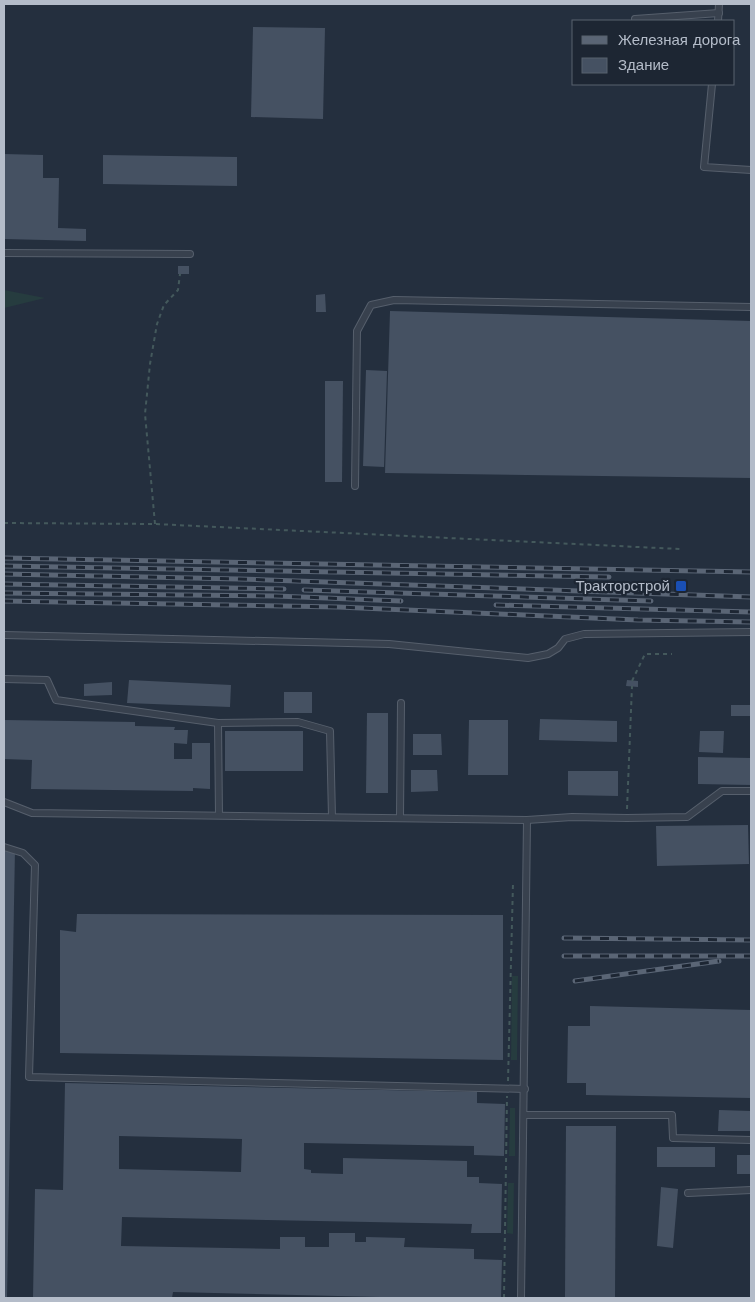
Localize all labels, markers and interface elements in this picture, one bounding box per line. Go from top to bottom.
legend [572,20,735,85]
text: Железная дорога [618,31,741,49]
text: Здание [618,56,669,74]
place label: Тракторстрой [575,577,670,595]
marker: Тракторстрой [674,579,688,593]

